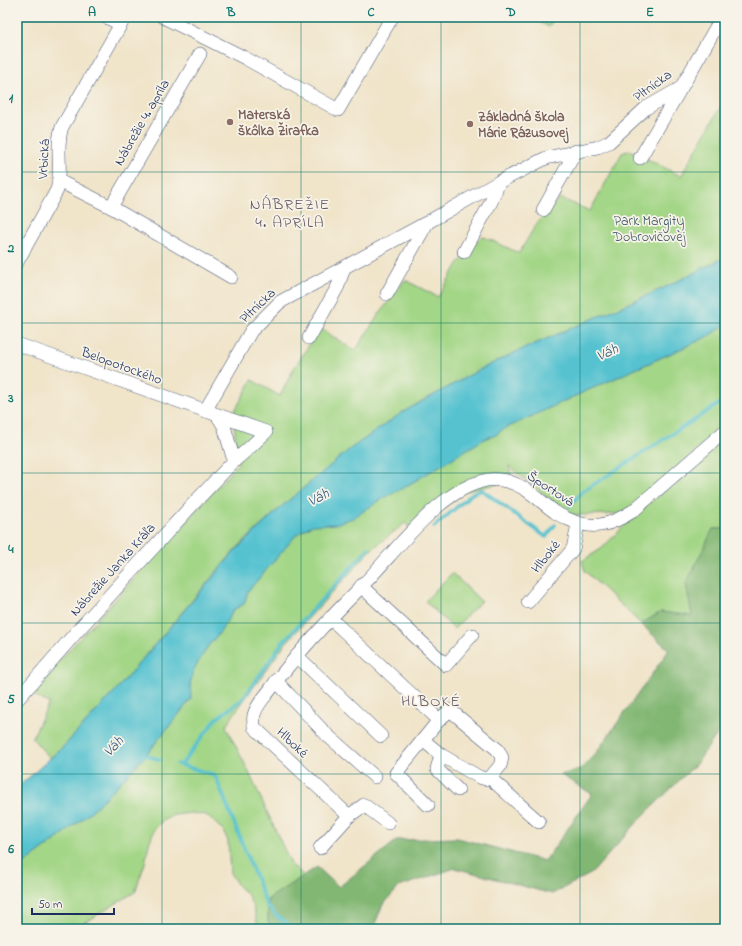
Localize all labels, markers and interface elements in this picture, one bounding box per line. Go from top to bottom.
text: A [88,3,96,22]
text: B [226,3,236,22]
text: C [367,3,375,22]
text: D [505,3,516,22]
text: E [646,3,654,22]
street label: Pltnícka [629,65,677,108]
street label: Nábrežie 4. apríla [109,76,176,170]
text: 1 [9,89,14,108]
place label: Materská škôlka Žirafka [238,105,319,142]
place label: Základná škola Márie Rázusovej [478,107,569,144]
marker: Materská škôlka Žirafka [225,117,235,127]
marker: Základná škola Márie Rázusovej [465,119,475,129]
street label: Vrbická [33,138,56,181]
district label: NÁBREŽIE 4. APRÍLA [250,193,330,235]
park label: Park Margity Dobrovičovej [612,211,686,248]
text: 2 [7,239,15,258]
street label: Pltnícka [235,283,281,329]
water label: Váh [593,338,623,367]
street label: Belopotockého [77,342,165,391]
text: 3 [7,389,14,408]
street label: Športová [522,466,578,512]
water label: Váh [304,483,334,513]
street label: Nábrežie Janka Kráľa [65,518,161,622]
street label: Hlboké [526,535,566,578]
text: 4 [7,540,14,559]
text: 5 [7,690,15,709]
district label: HLBOKÉ [401,690,461,714]
street label: Hlboké [271,723,313,764]
water label: Váh [98,731,130,762]
text: 6 [7,840,14,859]
scale bar [32,890,114,916]
text: 50 m [38,896,62,914]

